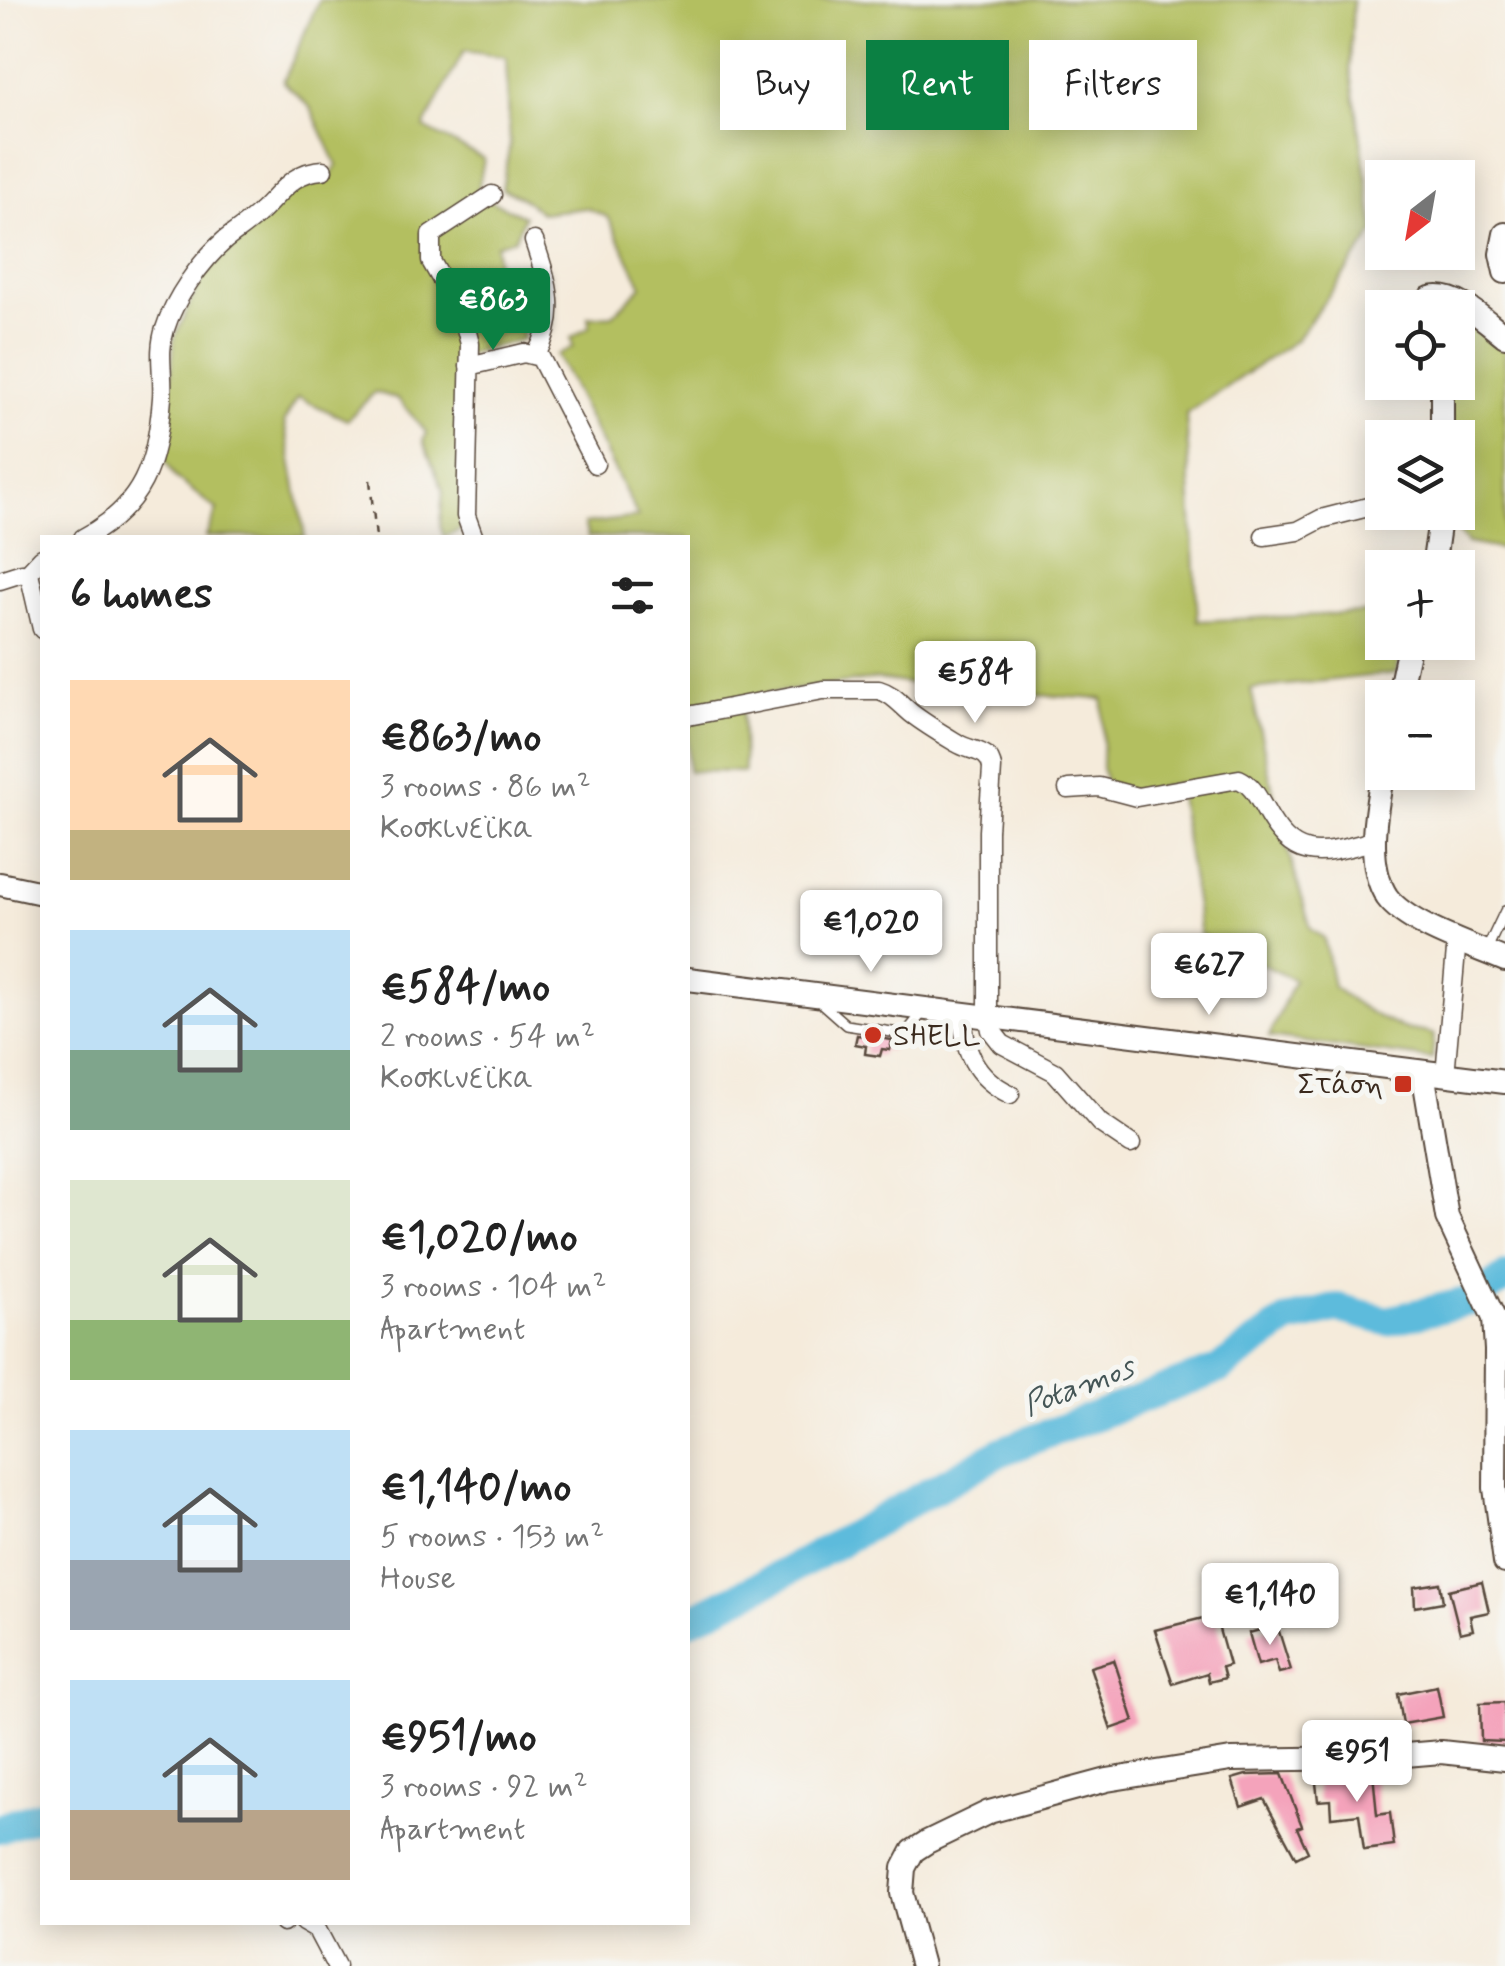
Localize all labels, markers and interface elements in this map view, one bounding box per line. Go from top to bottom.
chip: Buy [720,40,846,130]
chip: Rent [866,40,1009,130]
chip: Filters [1029,40,1197,130]
north arrow [1365,160,1475,270]
map controls [1365,160,1475,790]
pin: €863 [434,268,552,353]
text: €863 [458,279,528,321]
button: locate [1365,290,1475,400]
button: layers [1365,420,1475,530]
button: + [1365,550,1475,660]
text: 6 homes [70,568,213,623]
icon: filters [605,568,660,623]
pin: €584 [916,641,1034,726]
text: €584 [937,652,1013,694]
button: − [1365,680,1475,790]
text: €863/mo [380,711,541,766]
icon: home [150,720,270,840]
text: 3 rooms · 86 m² [380,766,591,808]
text: Κοσκινεϊκα [380,808,533,850]
pin: €1,020 [790,890,952,975]
text: €1,020 [822,901,920,943]
pin: €627 [1150,933,1268,1018]
text: €627 [1173,944,1245,986]
text: €584/mo [380,961,550,1016]
icon: home [150,970,270,1090]
text: 2 rooms · 54 m² [380,1016,595,1058]
place label: SHELL [893,1017,981,1056]
marker: SHELL [862,1024,884,1046]
text: Κοσκινεϊκα [380,1058,533,1100]
place label: Στάση [1297,1066,1383,1105]
marker: Στάση [1392,1073,1414,1095]
text: €1,020/mo [380,1211,578,1266]
icon: home [150,1220,270,1340]
text: 3 rooms · 104 m² [380,1266,606,1308]
text: Apartment [380,1308,525,1350]
water label: Potamos [1018,1346,1143,1427]
text: €1,140/mo [380,1461,571,1516]
icon: home [150,1470,270,1590]
text: 5 rooms · 153 m² [380,1516,604,1558]
text: House [380,1558,456,1600]
pin: €1,140 [1189,1563,1351,1648]
text: €1,140 [1224,1574,1316,1616]
text: €951/mo [380,1711,537,1766]
icon: home [150,1720,270,1840]
pin: €951 [1298,1720,1416,1805]
text: €951 [1324,1731,1390,1773]
text: 3 rooms · 92 m² [380,1766,588,1808]
text: Apartment [380,1808,525,1850]

